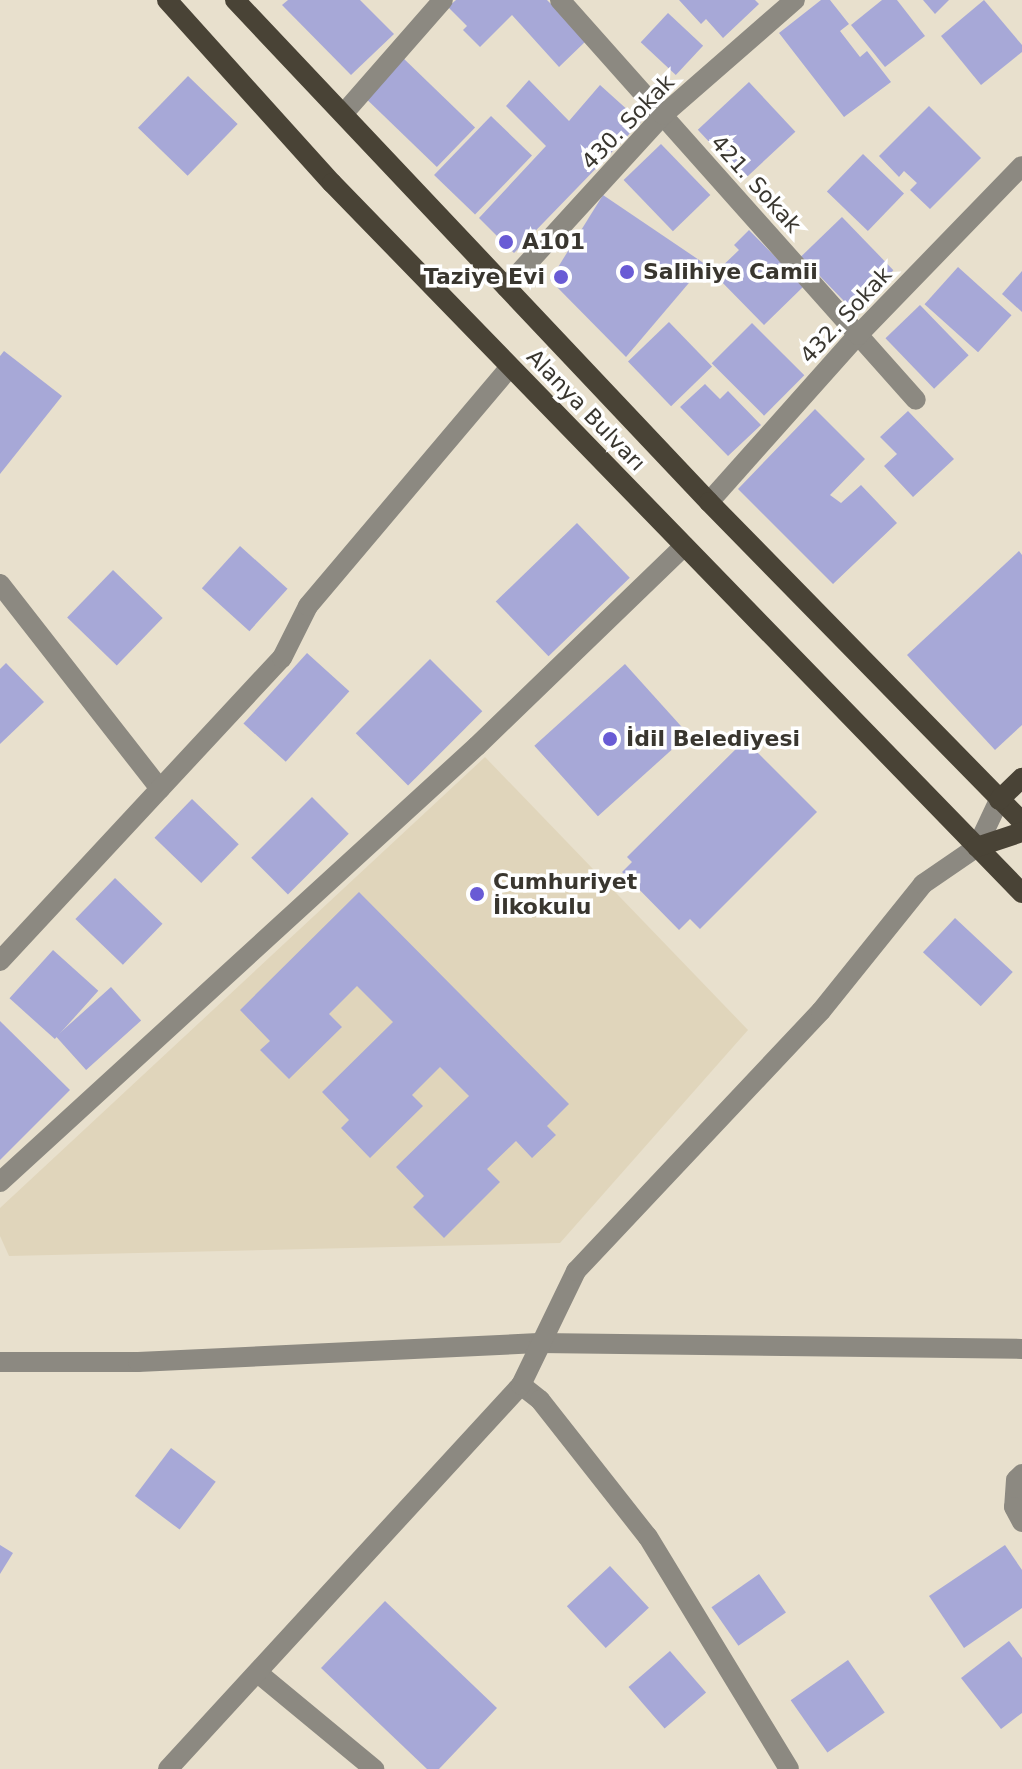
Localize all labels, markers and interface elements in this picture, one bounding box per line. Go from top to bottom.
street label: 430. Sokak [576,69,680,175]
street label: 421. Sokak [705,130,807,238]
place label: A101 [522,229,585,255]
marker: A101 [497,233,515,251]
place label: Salihiye Camii [643,259,818,285]
street label: 432. Sokak [795,261,897,369]
marker: Salihiye Camii [618,263,636,281]
place label: Taziye Evi [424,264,545,290]
marker: Taziye Evi [552,268,570,286]
street label: Alanya Bulvarı [521,344,651,476]
place label: İdil Belediyesi [626,726,800,752]
marker: İdil Belediyesi [601,730,619,748]
place label: Cumhuriyet İlkokulu [493,868,637,920]
marker: Cumhuriyet İlkokulu [468,885,486,903]

